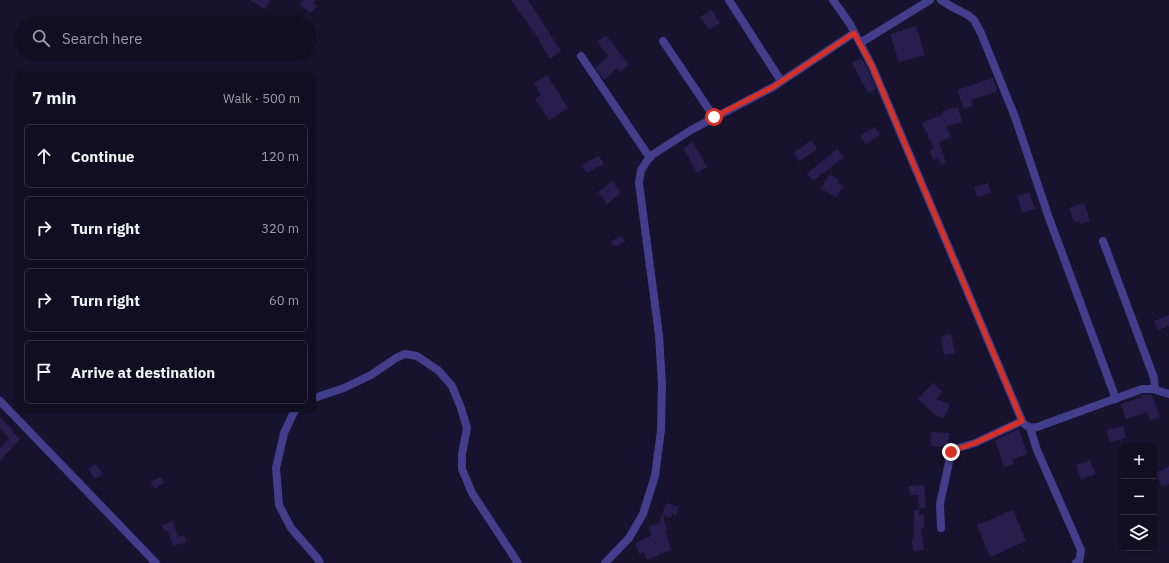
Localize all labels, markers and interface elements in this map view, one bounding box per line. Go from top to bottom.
search box [16,16,316,60]
icon: search [30,27,52,49]
text: Search here [62,29,142,48]
text: 7 min [32,87,76,109]
text: Walk · 500 m [223,90,300,107]
route start [705,108,723,126]
icon: ahead [33,145,55,167]
text: Continue [71,147,135,166]
text: 120 m [261,148,299,165]
icon: right [33,217,55,239]
text: Turn right [71,219,140,238]
text: 320 m [261,220,299,237]
icon: right [33,289,55,311]
text: Turn right [71,291,140,310]
text: 60 m [269,292,299,309]
icon: arrive [33,361,55,383]
text: Arrive at destination [71,363,215,382]
route end [942,443,960,461]
map controls [1121,443,1157,551]
button: + [1121,443,1157,479]
button: − [1121,479,1157,515]
button: layers [1121,515,1157,551]

